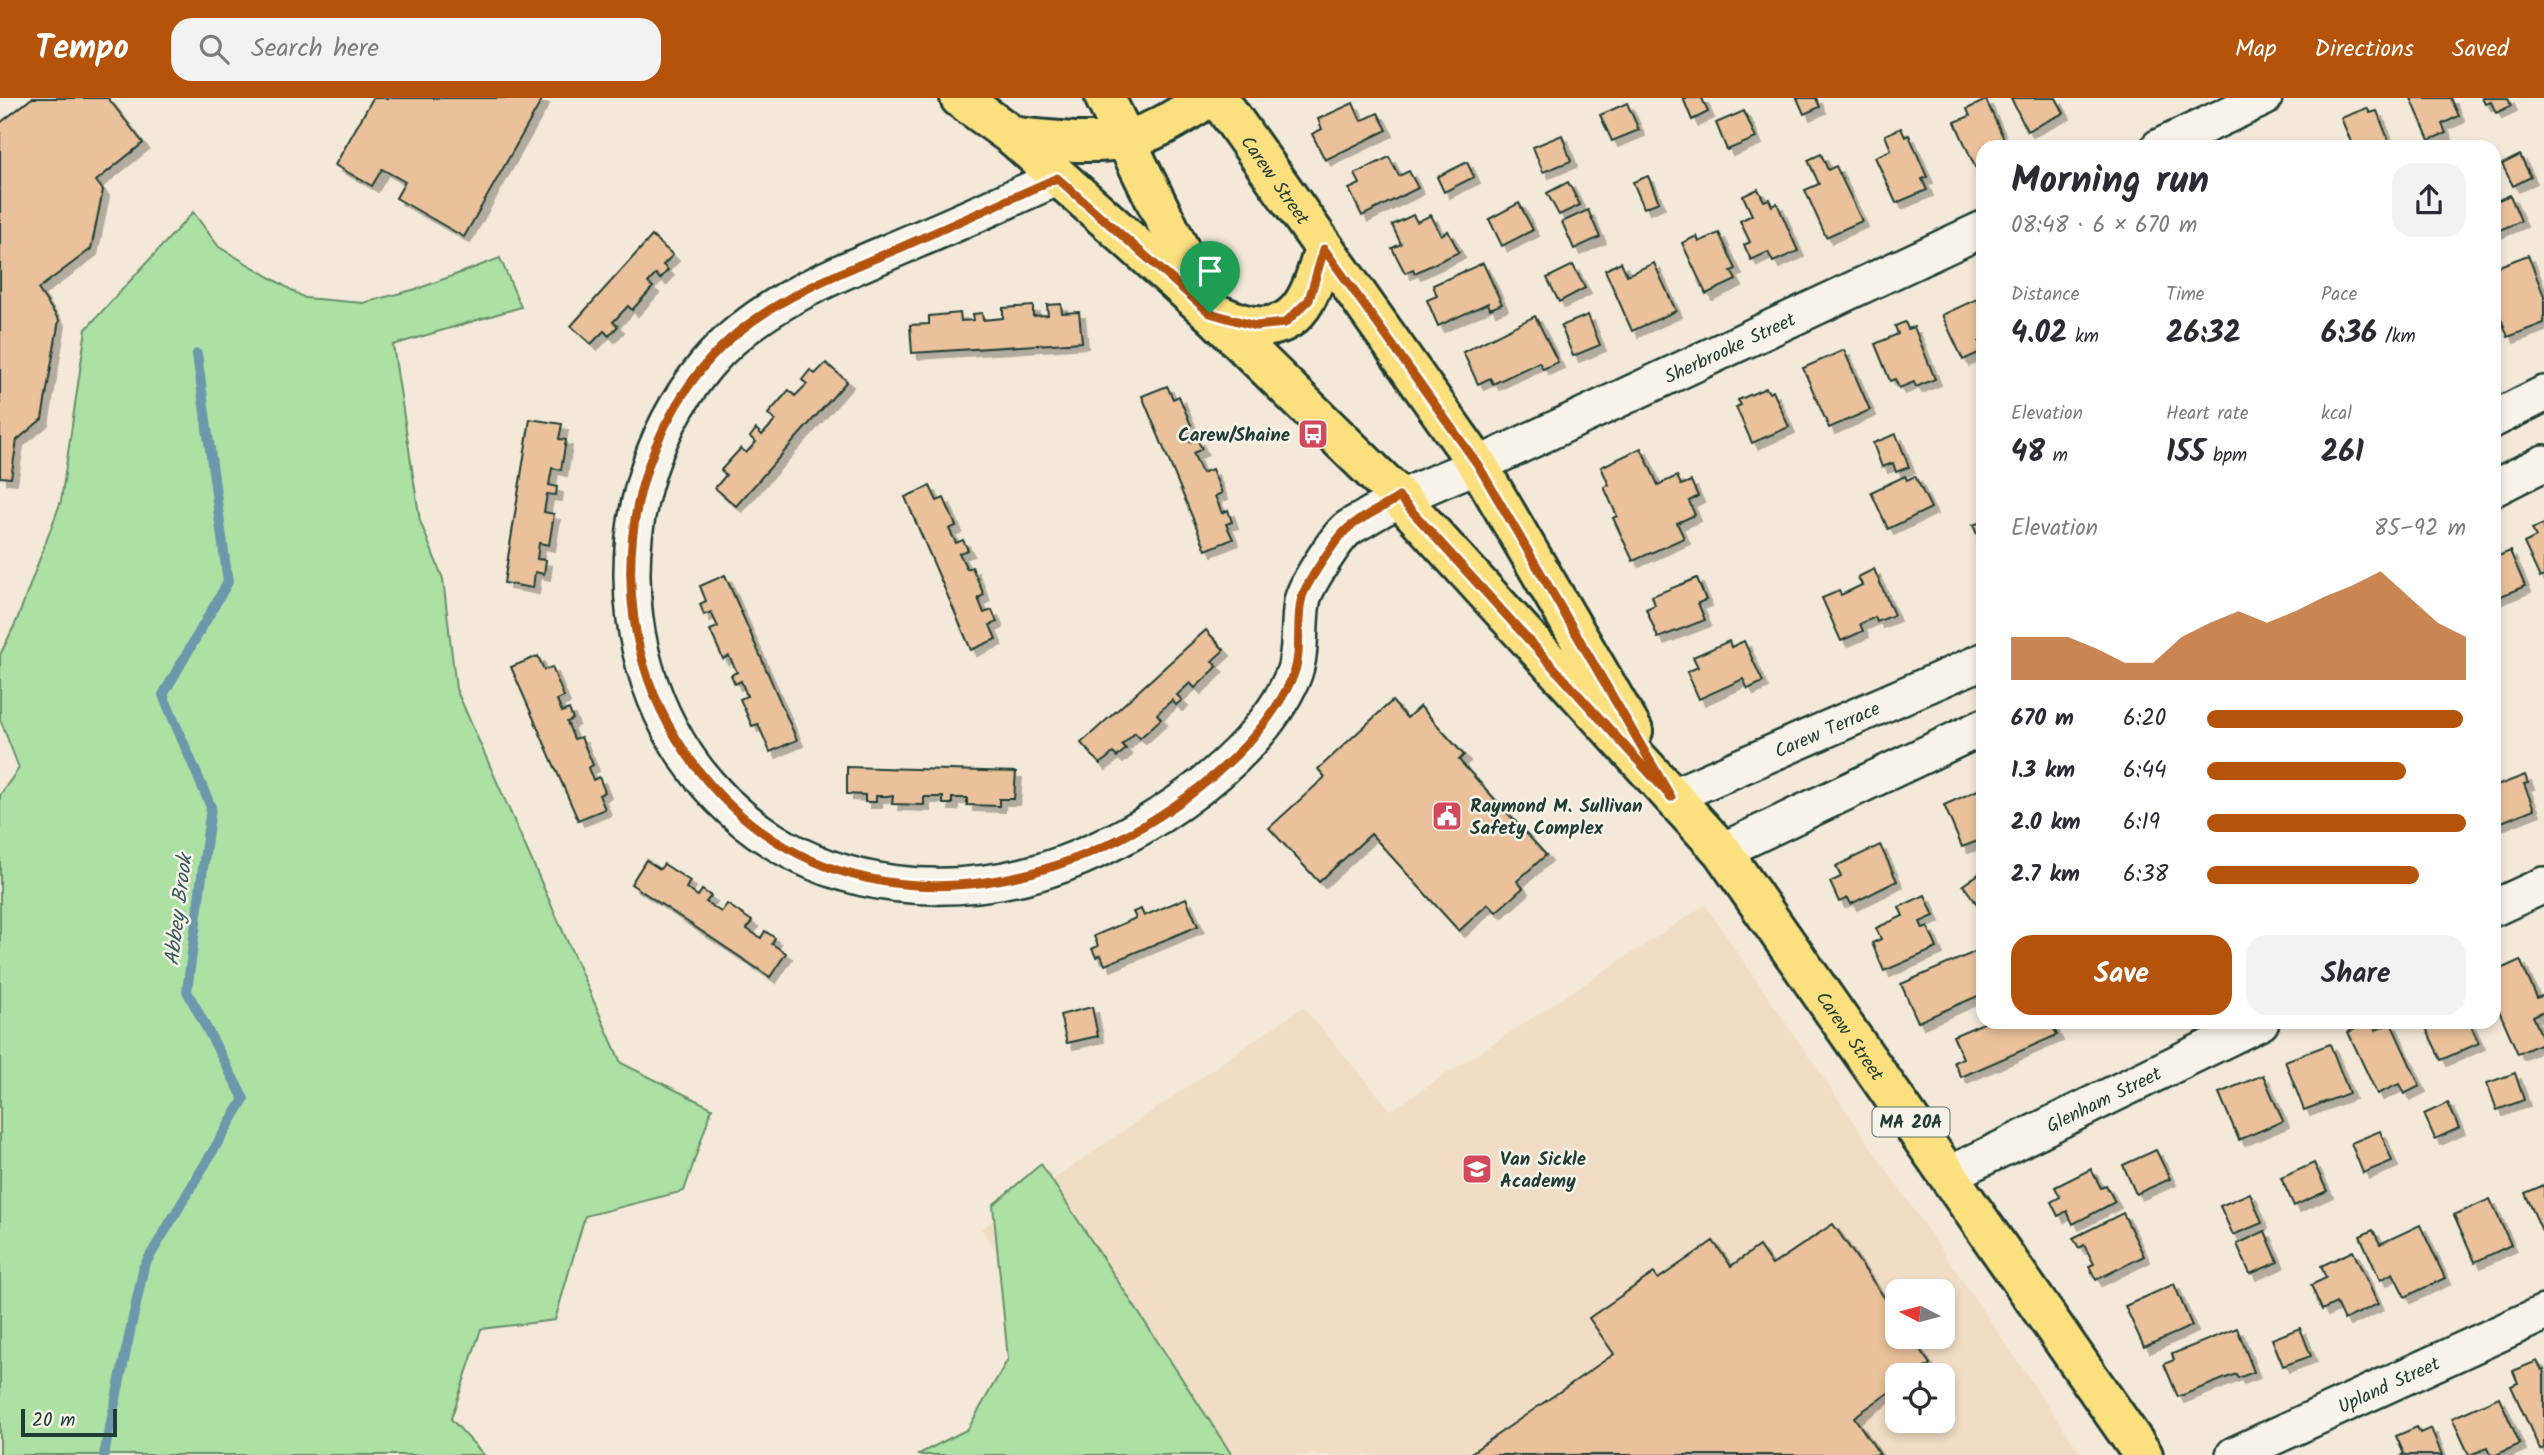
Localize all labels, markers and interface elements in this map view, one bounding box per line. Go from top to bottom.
search box [171,18,661,81]
text: Tempo [35,23,129,76]
text: Search here [251,28,379,70]
icon: search [195,30,233,68]
text: Map [2235,30,2277,69]
text: Directions [2315,30,2414,69]
text: Saved [2452,30,2509,69]
street label: Carew Street [1232,130,1317,232]
text: Morning run [2011,152,2209,212]
button: share [2392,163,2466,237]
text: 08:48 · 6 × 670 m [2011,208,2197,244]
pin [1180,241,1240,313]
icon: arrive [1191,252,1229,290]
text: Distance [2011,280,2079,310]
text: Time [2166,280,2204,310]
text: Pace [2321,280,2357,310]
street label: Sherbrooke Street [1660,305,1802,393]
text: 4.02 [2011,310,2067,358]
text: 26:32 [2166,310,2241,358]
text: 6:36 [2321,310,2377,358]
text: km [2067,322,2099,352]
text: /km [2377,322,2416,352]
text: Elevation [2011,399,2083,429]
text: Heart rate [2166,399,2249,429]
text: kcal [2321,399,2352,429]
bus stop icon: Carew/Shaine [1296,417,1330,451]
place label: Carew/Shaine [1178,421,1290,451]
text: 48 [2011,429,2045,477]
text: 155 [2166,429,2205,477]
text: 261 [2321,429,2364,477]
text: m [2045,441,2068,471]
text: bpm [2205,441,2247,471]
text: Elevation [2011,511,2098,547]
text: 85–92 m [2374,511,2466,547]
street label: Carew Terrace [1770,694,1886,767]
text: 670 m [2011,701,2074,737]
text: 6:20 [2123,701,2166,737]
text: 1.3 km [2011,753,2075,789]
text: 6:44 [2123,753,2167,789]
place label: Raymond M. Sullivan Safety Complex [1470,792,1642,844]
public building icon: Raymond M. Sullivan Safety Complex [1430,799,1464,833]
text: 2.0 km [2011,805,2081,841]
text: 6:19 [2123,805,2160,841]
water label: Abbey Brook [156,850,203,968]
text: 2.7 km [2011,857,2080,893]
text: 6:38 [2123,857,2168,893]
button: Save [2011,935,2232,1015]
button: Share [2246,935,2466,1015]
street label: Carew Street [1807,986,1891,1088]
street label: Glenham Street [2042,1060,2168,1142]
road number: MA 20A [1872,1107,1950,1136]
place label: Van Sickle Academy [1500,1145,1586,1197]
school or university icon: Van Sickle Academy [1460,1152,1494,1186]
north arrow [1885,1279,1955,1349]
map controls [1885,1279,1955,1433]
street label: Upland Street [2333,1349,2446,1422]
button: locate [1885,1363,1955,1433]
scale bar [21,1406,117,1438]
text: 20 m [32,1406,75,1436]

